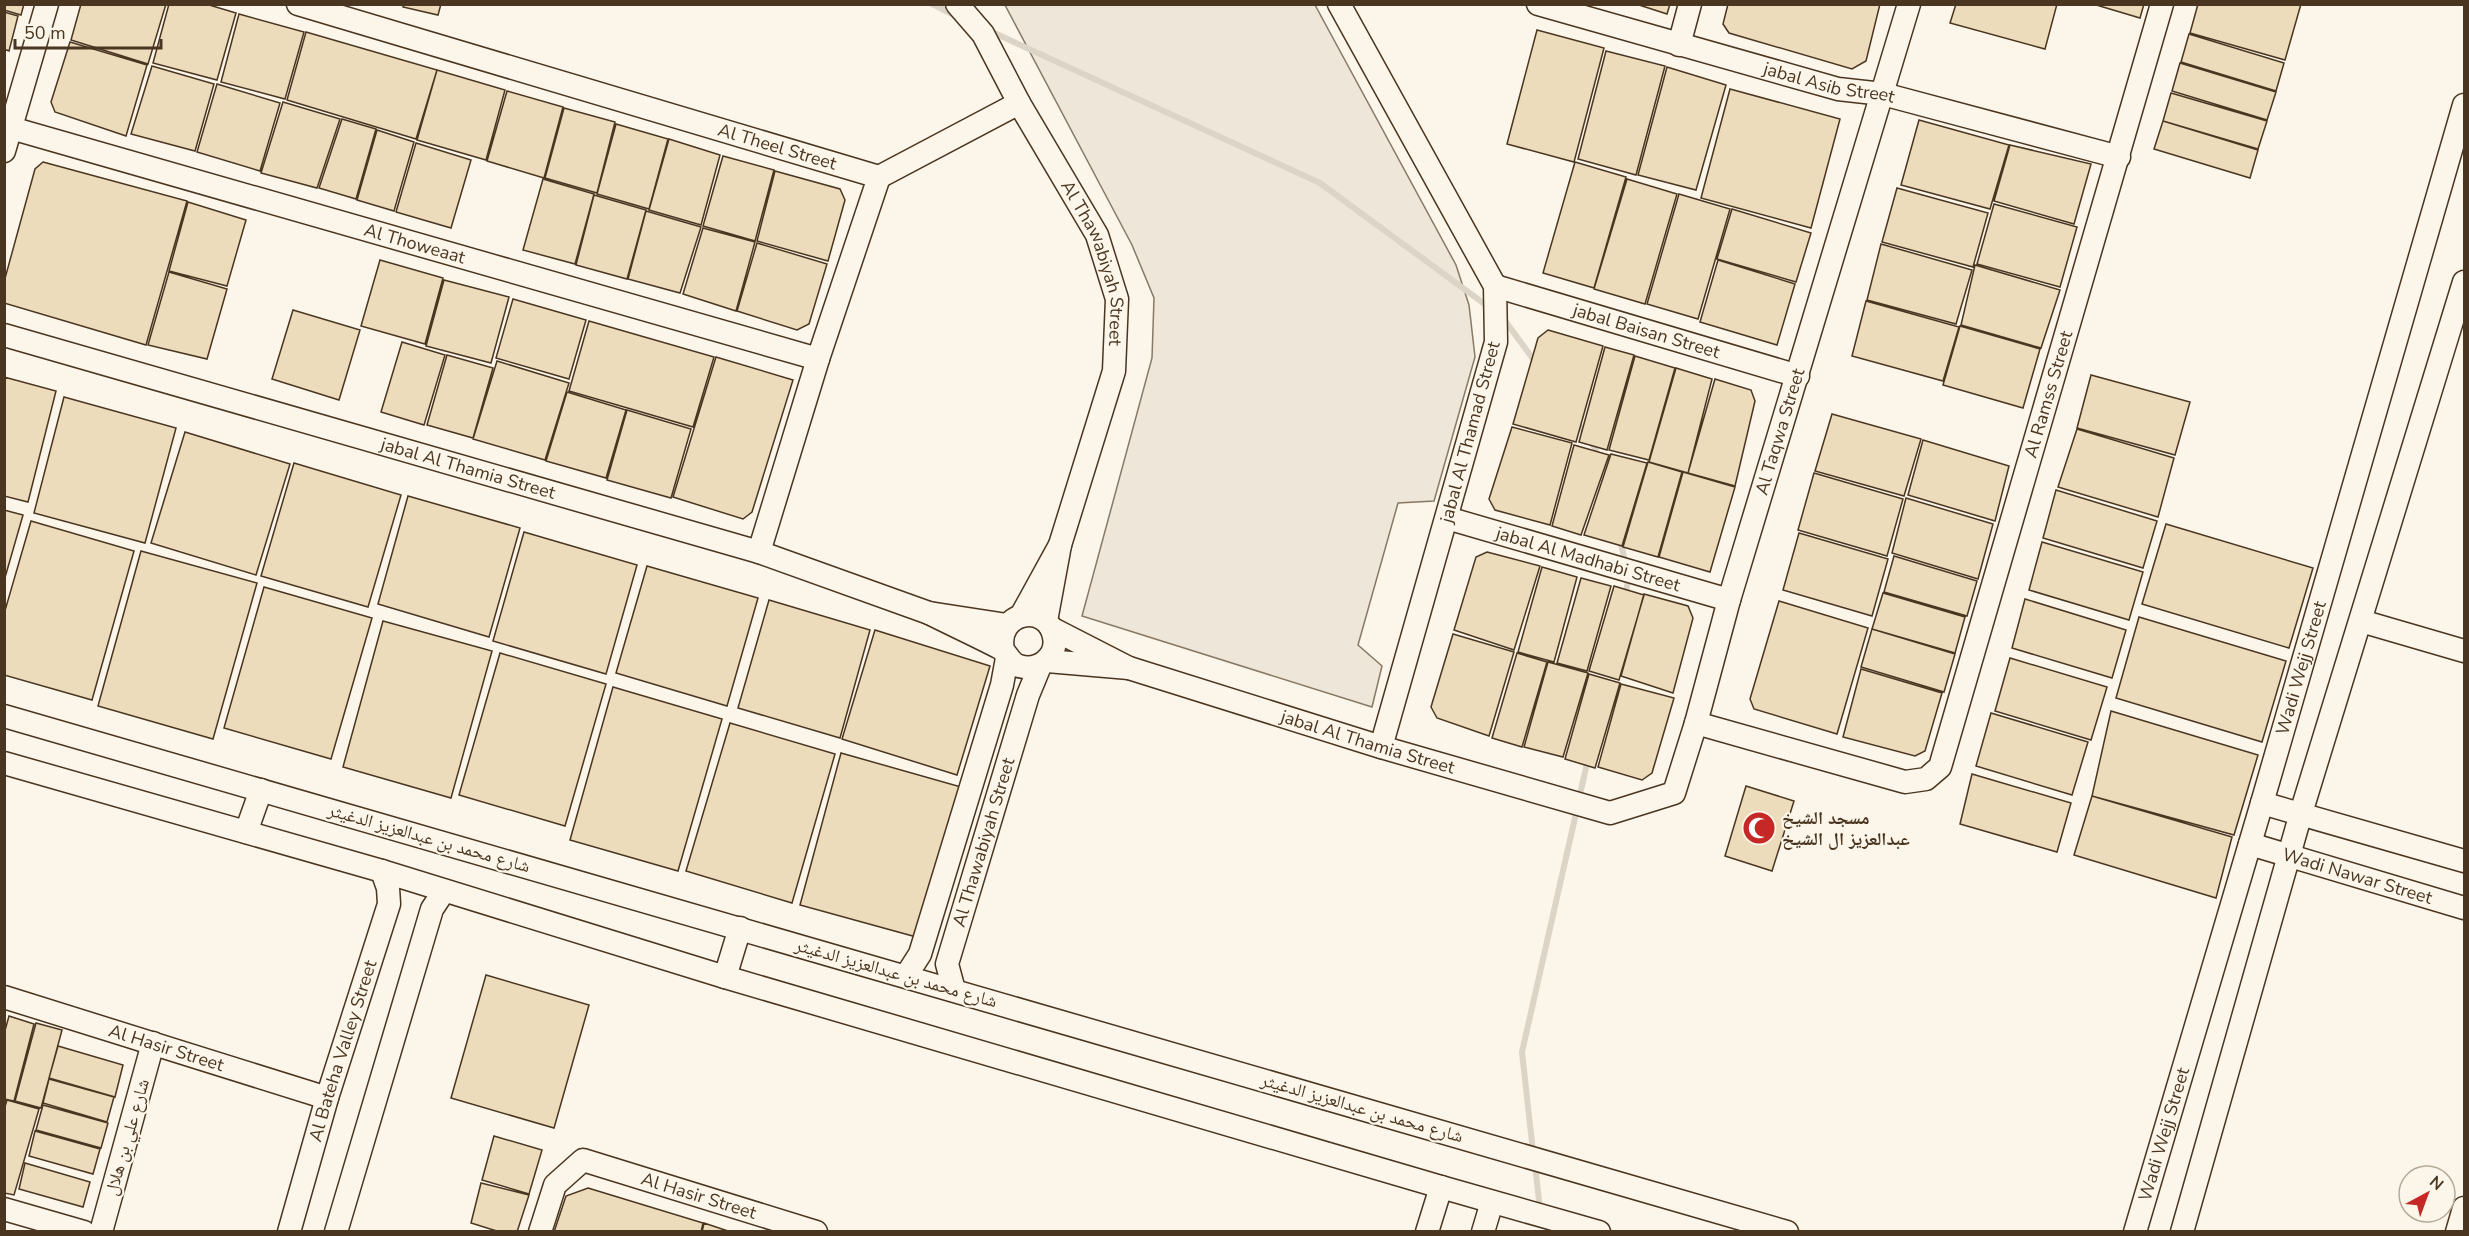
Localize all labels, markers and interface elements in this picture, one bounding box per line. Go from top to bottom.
scale bar [15,12,160,50]
text: 50 m [24,21,66,45]
street label: jabal Asib Street [1759,56,1898,109]
street label: Al Theel Street [715,118,840,176]
street label: Al Thawabiyah Street [1055,176,1129,347]
street label: Al Thoweaat [361,218,469,270]
street label: jabal Baisan Street [1568,297,1723,364]
street label: Al Ramss Street [2019,327,2078,461]
street label: jabal Al Thamad Street [1434,338,1506,527]
street label: Al Taqwa Street [1749,365,1810,498]
street label: jabal Al Thamia Street [376,431,559,505]
street label: jabal Al Madhabi Street [1491,520,1684,597]
street label: Wadi Wejj Street [2270,598,2332,738]
street label: jabal Al Thamia Street [1276,704,1458,780]
street label: Al Thawabiyah Street [947,754,1021,930]
street label: شارع محمد بن عبدالعزيز الدغيثر [324,797,533,878]
place label: مسجد الشيخ عبدالعزيز ال الشيخ [1782,806,1910,851]
mosque icon: مسجد الشيخ عبدالعزيز ال الشيخ [1741,810,1777,846]
street label: Wadi Nawar Street [2280,842,2436,910]
street label: شارع محمد بن عبدالعزيز الدغيثر [791,932,1000,1013]
street label: Al Bateha Valley Street [303,956,383,1144]
street label: Al Hasir Street [106,1018,228,1077]
street label: Wadi Wejj Street [2133,1064,2195,1204]
street label: شارع محمد بن عبدالعزيز الدغيثر [1257,1067,1466,1148]
street label: شارع علي بن هلال [99,1076,158,1199]
north arrow [2397,1164,2457,1224]
street label: Al Hasir Street [638,1167,760,1225]
text: N [2424,1171,2448,1196]

